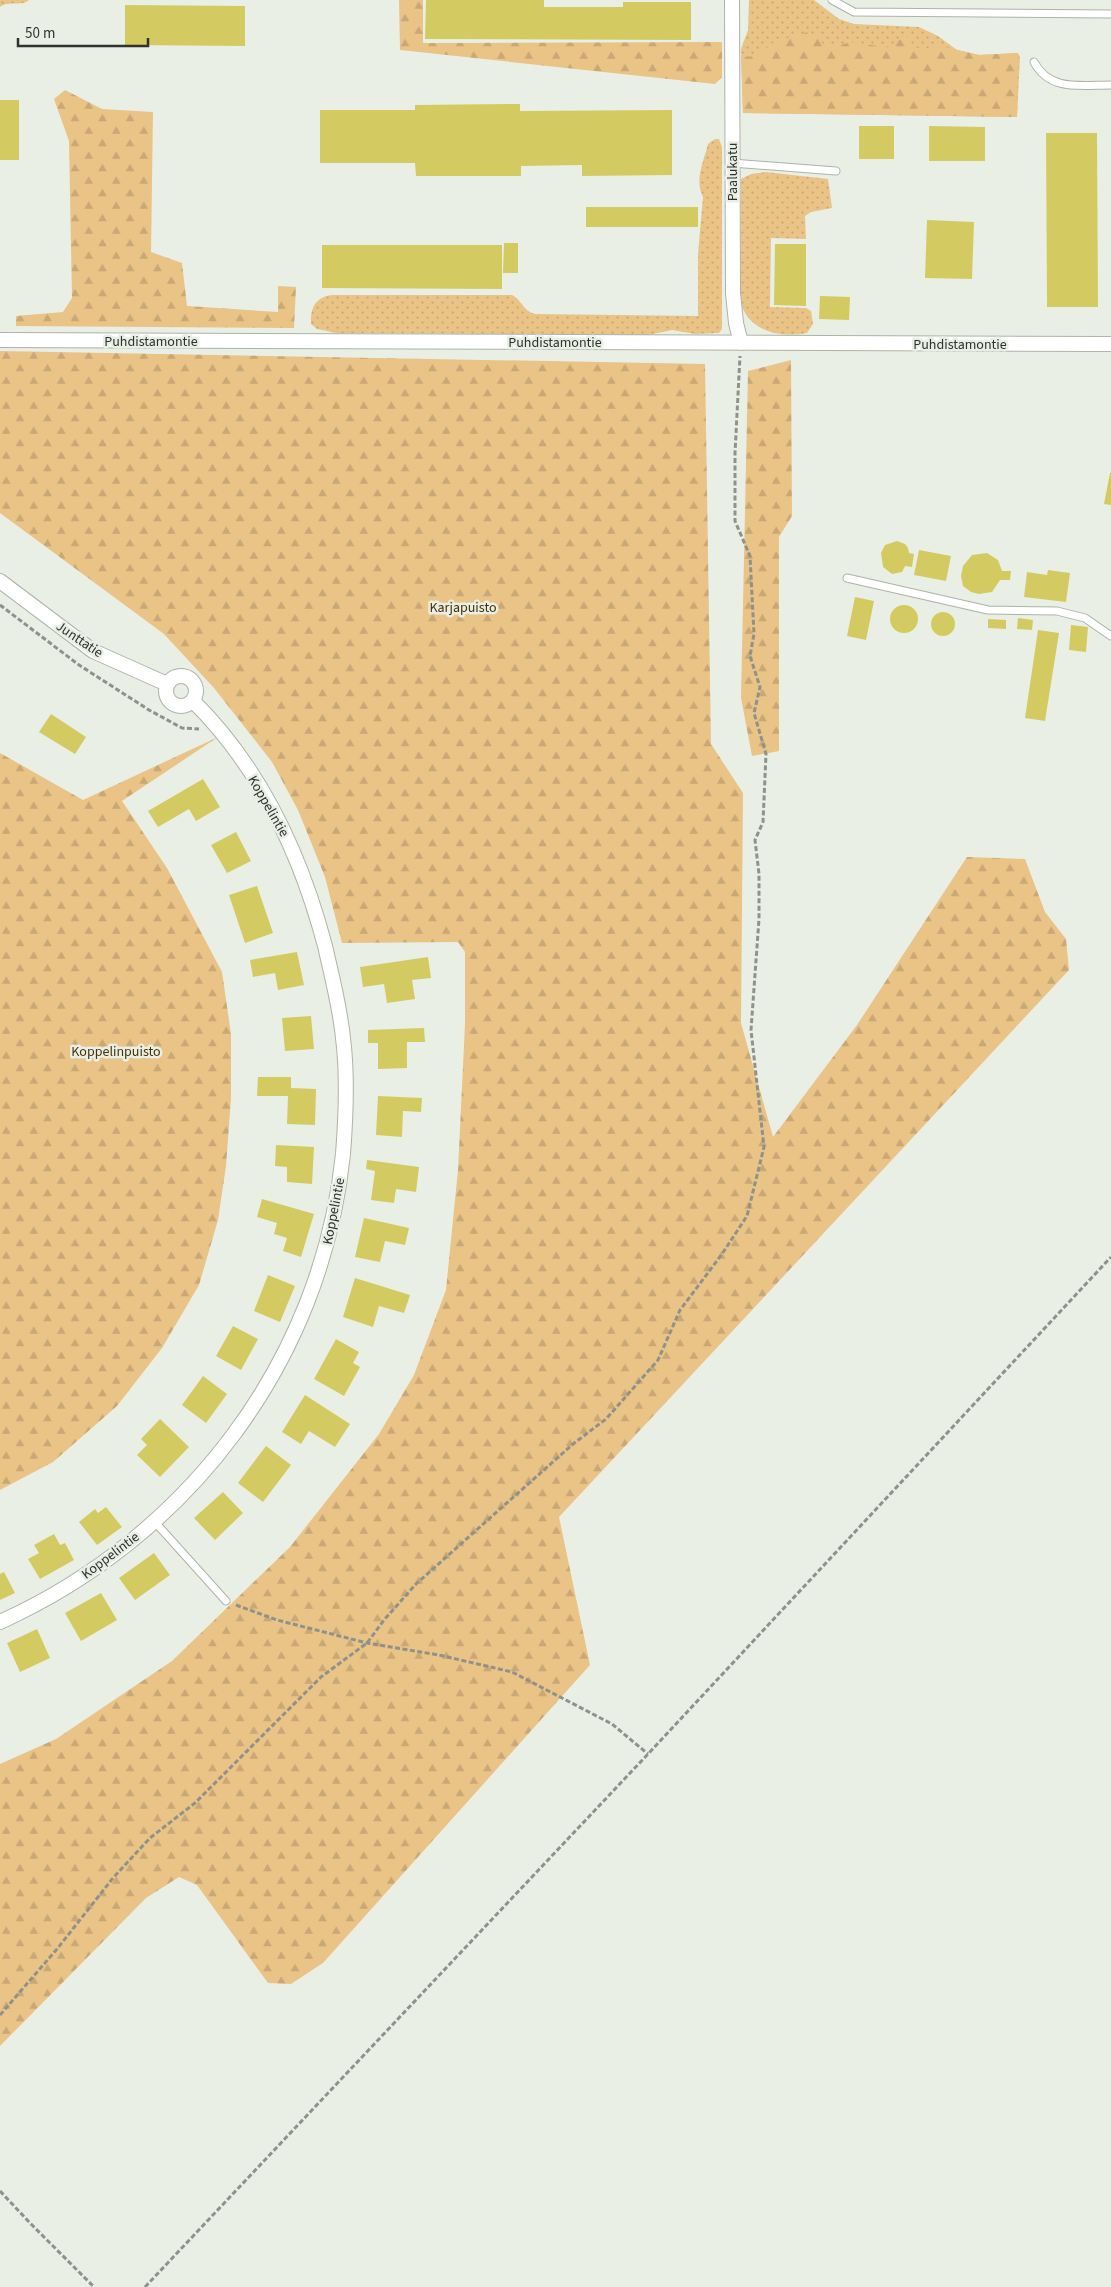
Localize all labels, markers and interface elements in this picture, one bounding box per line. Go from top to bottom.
scale bar [18,15,148,47]
text: 50 m [25,23,55,44]
street label: Paalukatu [723,143,743,201]
street label: Puhdistamontie [104,332,198,352]
street label: Puhdistamontie [508,333,602,353]
street label: Puhdistamontie [913,335,1007,355]
park label: Karjapuisto [429,598,497,618]
street label: Junttatie [52,617,107,663]
street label: Koppelintie [243,772,294,841]
park label: Koppelinpuisto [71,1042,161,1062]
street label: Koppelintie [318,1176,350,1246]
street label: Koppelintie [77,1527,144,1584]

